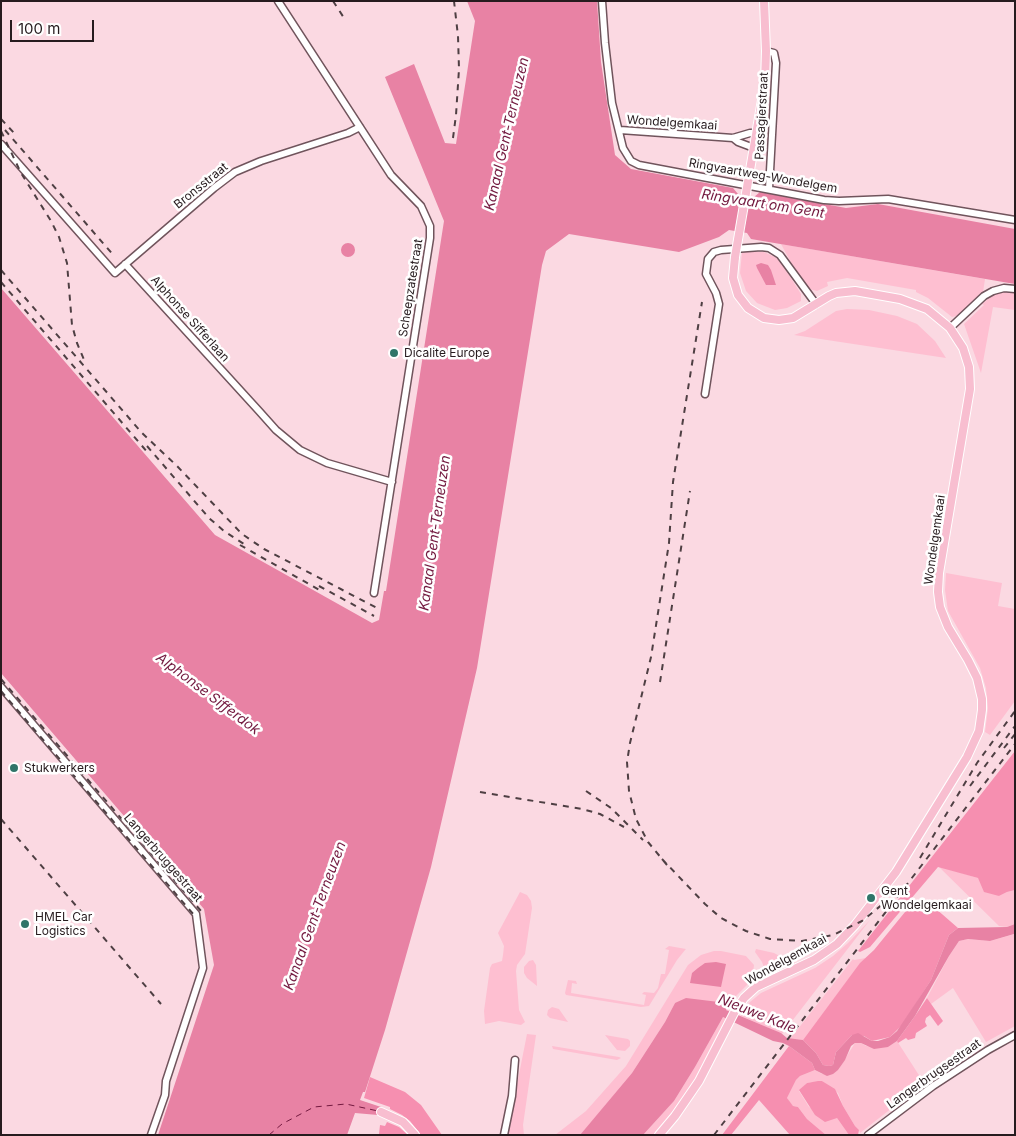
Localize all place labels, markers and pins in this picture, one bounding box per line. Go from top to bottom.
place label: Dicalite Europe [404,346,489,360]
marker: Dicalite Europe [388,347,400,359]
place label: Stukwerkers [24,761,95,775]
marker: Stukwerkers [8,762,20,774]
place label: Gent Wondelgemkaai [881,884,972,912]
marker: Gent Wondelgemkaai [865,892,877,904]
place label: HMEL Car Logistics [35,910,92,938]
marker: HMEL Car Logistics [19,918,31,930]

